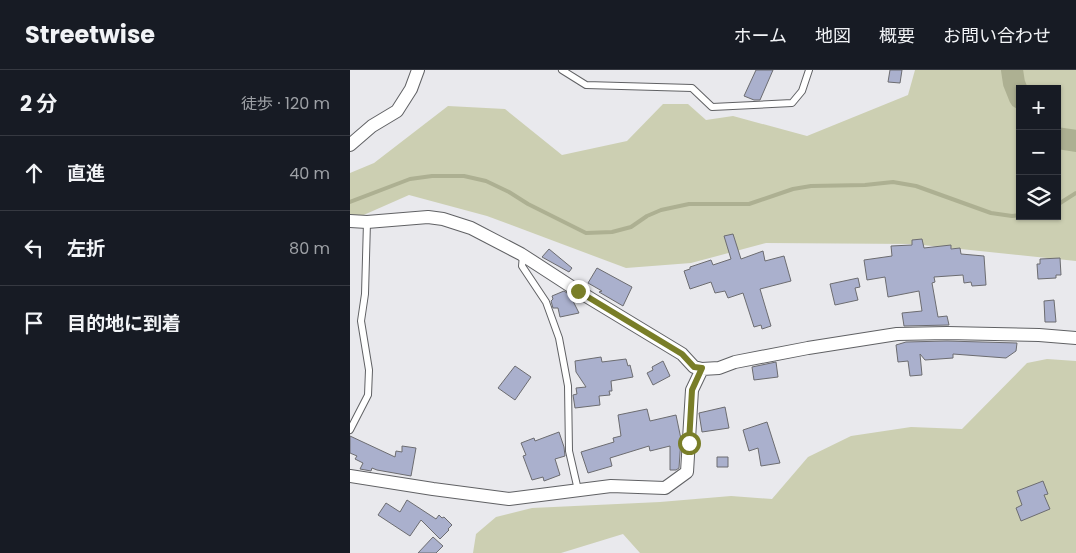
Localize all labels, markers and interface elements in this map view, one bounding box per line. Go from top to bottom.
text: Streetwise [25,18,155,51]
text: ホーム [734,23,787,48]
text: 地図 [815,23,851,48]
text: 概要 [879,23,915,48]
text: お問い合わせ [943,23,1051,48]
map controls [1016,85,1061,220]
button: + [1016,85,1061,130]
text: 2 分 [20,89,57,118]
text: 徒歩 · 120 m [241,92,330,115]
button: − [1016,130,1061,175]
icon: ahead [20,159,48,187]
text: 直進 [67,160,105,187]
text: 40 m [289,162,330,185]
button: layers [1016,175,1061,220]
icon: left [20,234,48,262]
text: 左折 [67,235,105,262]
text: 80 m [289,237,330,260]
route end [567,280,590,303]
icon: arrive [20,309,48,337]
text: 目的地に到着 [67,310,181,337]
route start [678,432,701,455]

